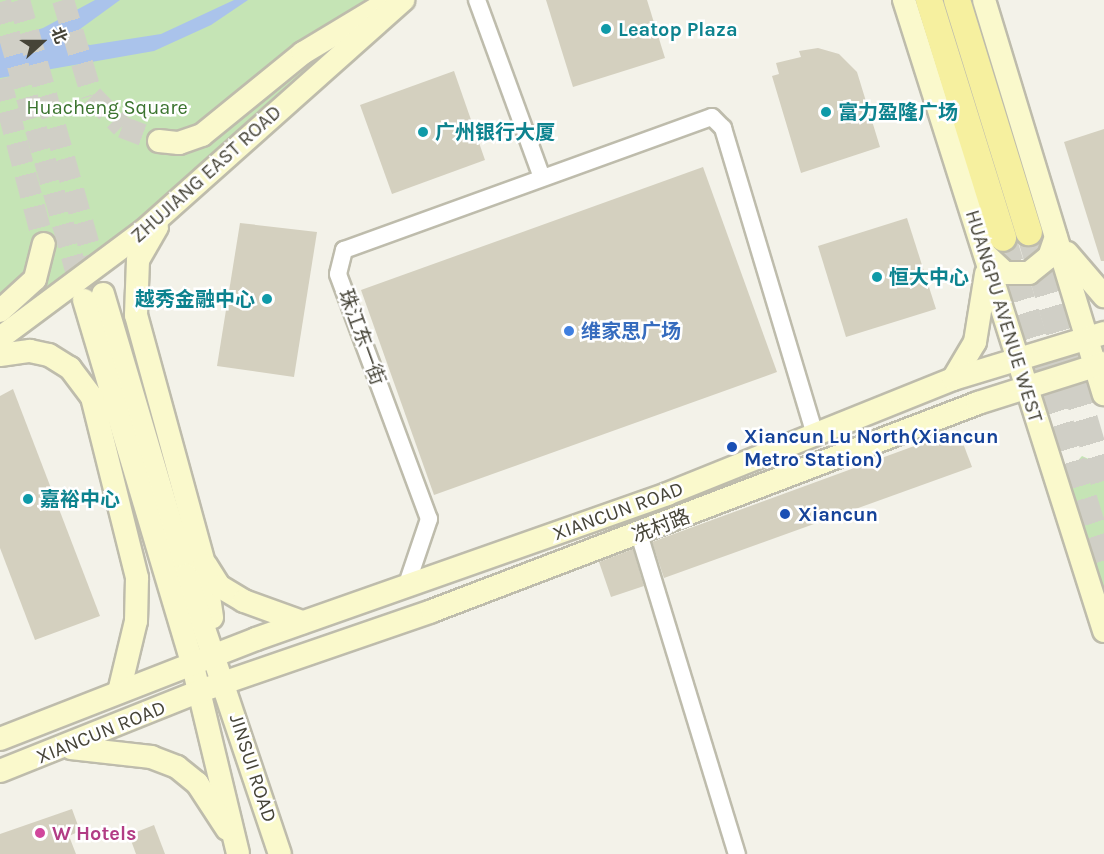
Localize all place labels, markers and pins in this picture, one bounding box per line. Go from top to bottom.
place label: Leatop Plaza [618,17,738,41]
marker: Leatop Plaza [599,22,613,36]
place label: 富力盈隆广场 [838,100,958,124]
marker: 富力盈隆广场 [819,105,833,119]
place label: 广州银行大厦 [435,120,555,144]
marker: 广州银行大厦 [416,125,430,139]
place label: 恒大中心 [889,265,969,289]
marker: 恒大中心 [870,270,884,284]
place label: 越秀金融中心 [135,287,255,311]
marker: 越秀金融中心 [260,292,274,306]
place label: 维家思广场 [581,319,681,343]
marker: 维家思广场 [562,324,576,338]
place label: Xiancun Lu North(Xiancun Metro Station) [744,424,998,471]
marker: Xiancun Lu North(Xiancun Metro Station) [725,440,739,454]
place label: 嘉裕中心 [40,487,120,511]
marker: 嘉裕中心 [21,492,35,506]
place label: Xiancun [798,502,878,526]
marker: Xiancun [776,505,794,523]
place label: W Hotels [52,821,137,845]
marker: W Hotels [33,826,47,840]

